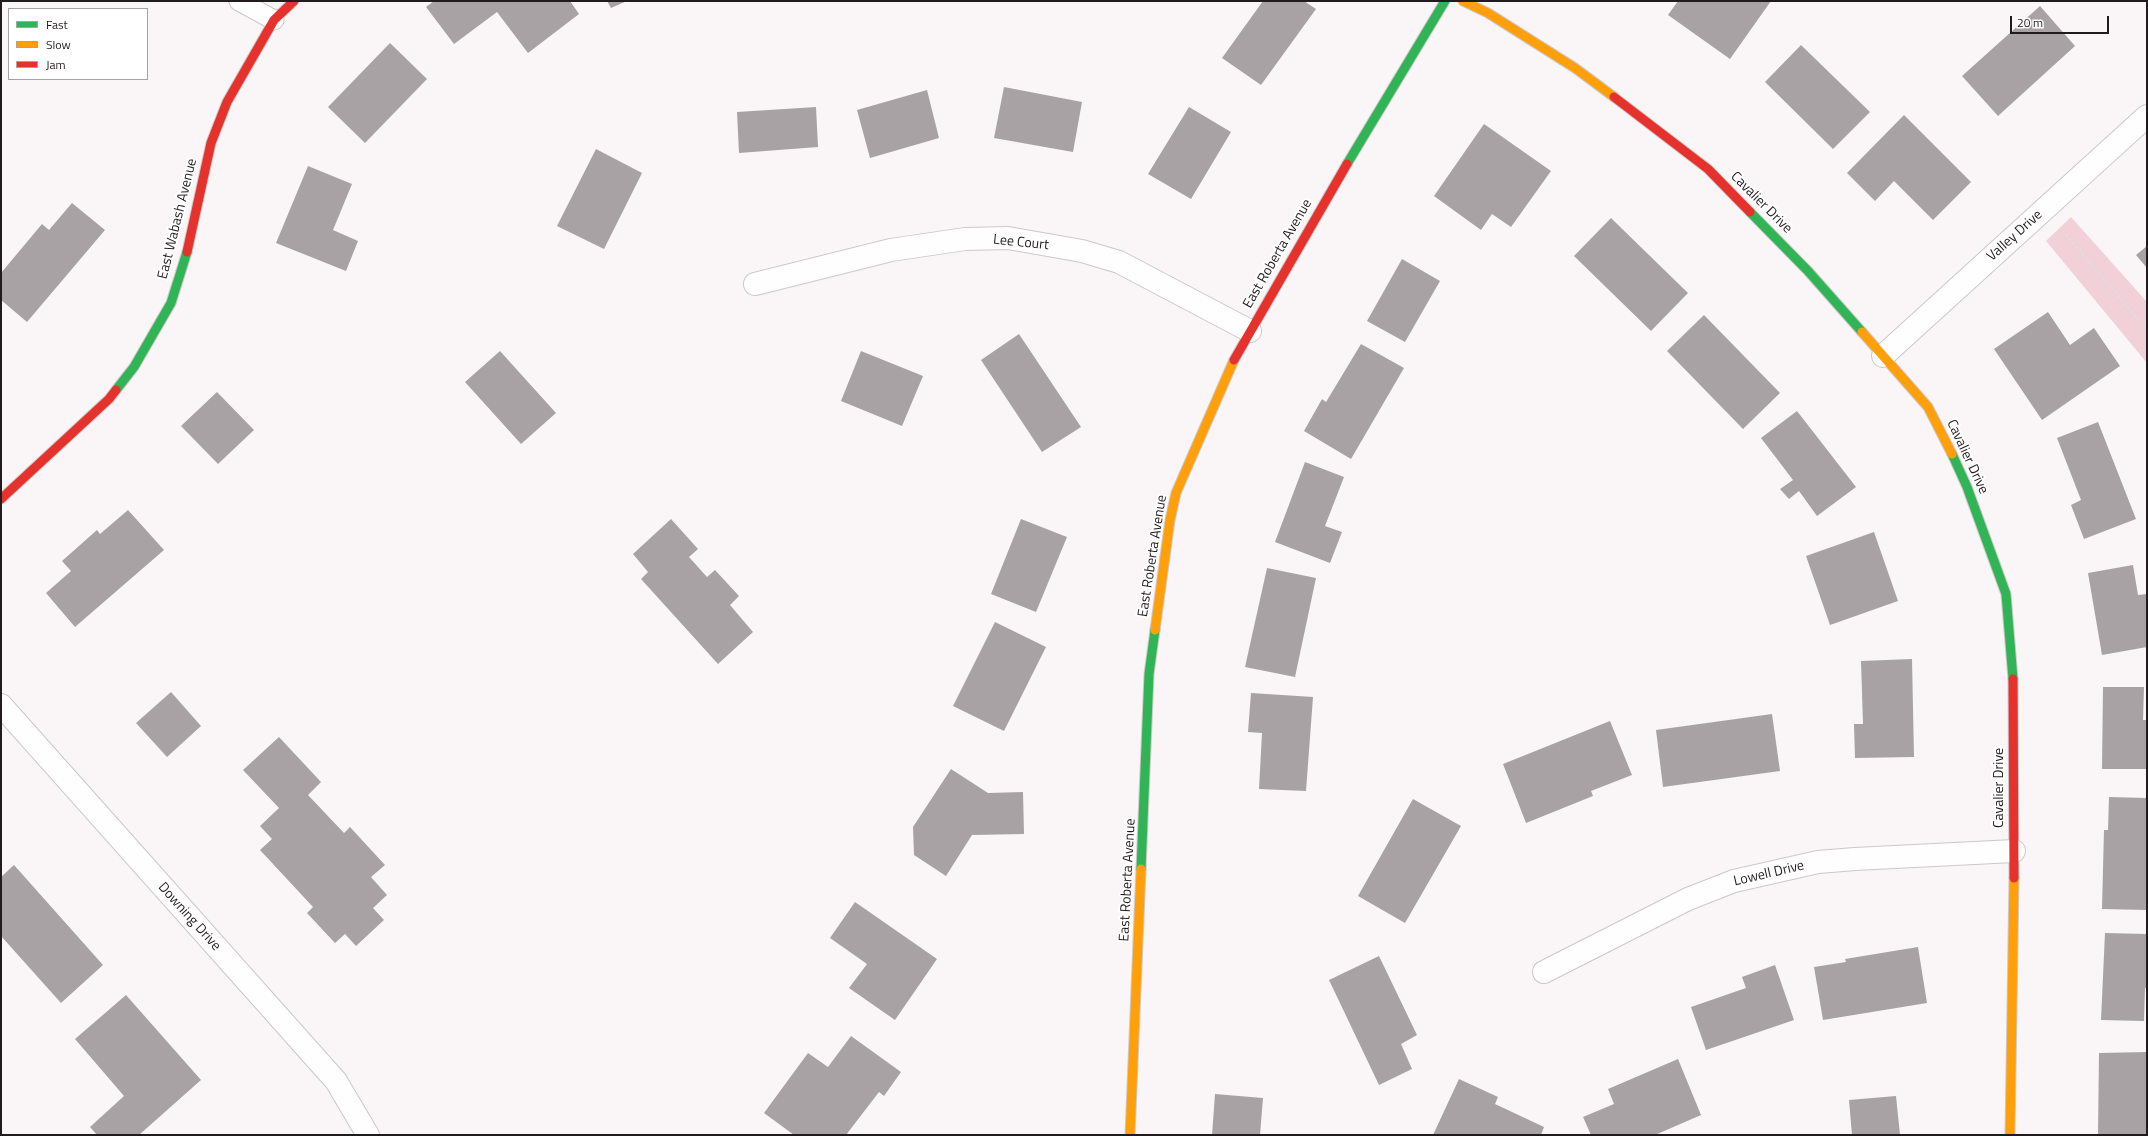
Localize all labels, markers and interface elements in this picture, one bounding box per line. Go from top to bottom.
legend [8,8,148,80]
scale bar [2012,8,2111,34]
text: 20 m [2017,13,2043,32]
text: Fast [46,15,68,34]
text: Slow [46,35,71,54]
text: Jam [46,55,66,74]
street label: East Wabash Avenue [155,157,201,281]
street label: Cavalier Drive [1727,169,1795,237]
street label: East Roberta Avenue [1240,196,1316,312]
street label: Valley Drive [1984,207,2046,265]
street label: Lee Court [992,232,1050,254]
street label: Cavalier Drive [1942,417,1992,497]
street label: East Roberta Avenue [1135,494,1171,618]
street label: Cavalier Drive [1992,748,2008,828]
street label: East Roberta Avenue [1116,818,1140,942]
street label: Lowell Drive [1732,858,1806,890]
street label: Downing Drive [154,879,224,955]

